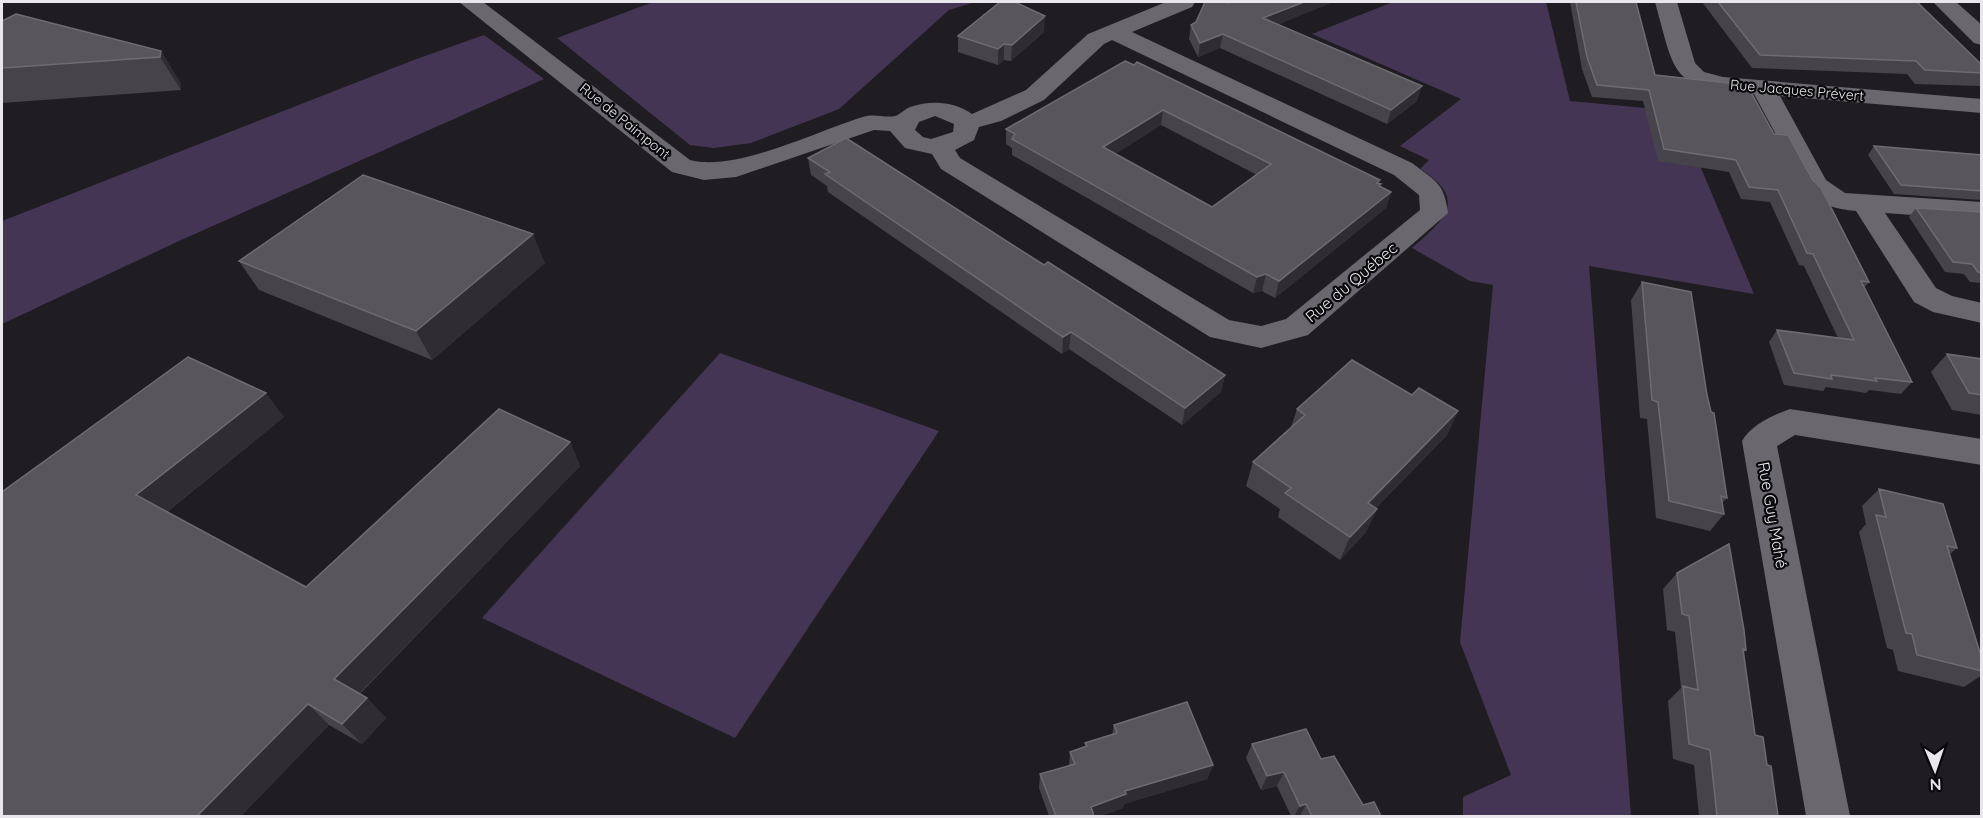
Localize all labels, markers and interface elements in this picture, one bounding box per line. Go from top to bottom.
street label: Rue Jacques Prévert [1729,75,1865,105]
street label: Rue de Paimpont [576,79,674,163]
street label: Rue du Québec [1301,238,1401,326]
street label: Rue Guy Mahé [1754,460,1792,570]
north arrow [1905,740,1965,800]
text: N [1929,775,1942,795]

